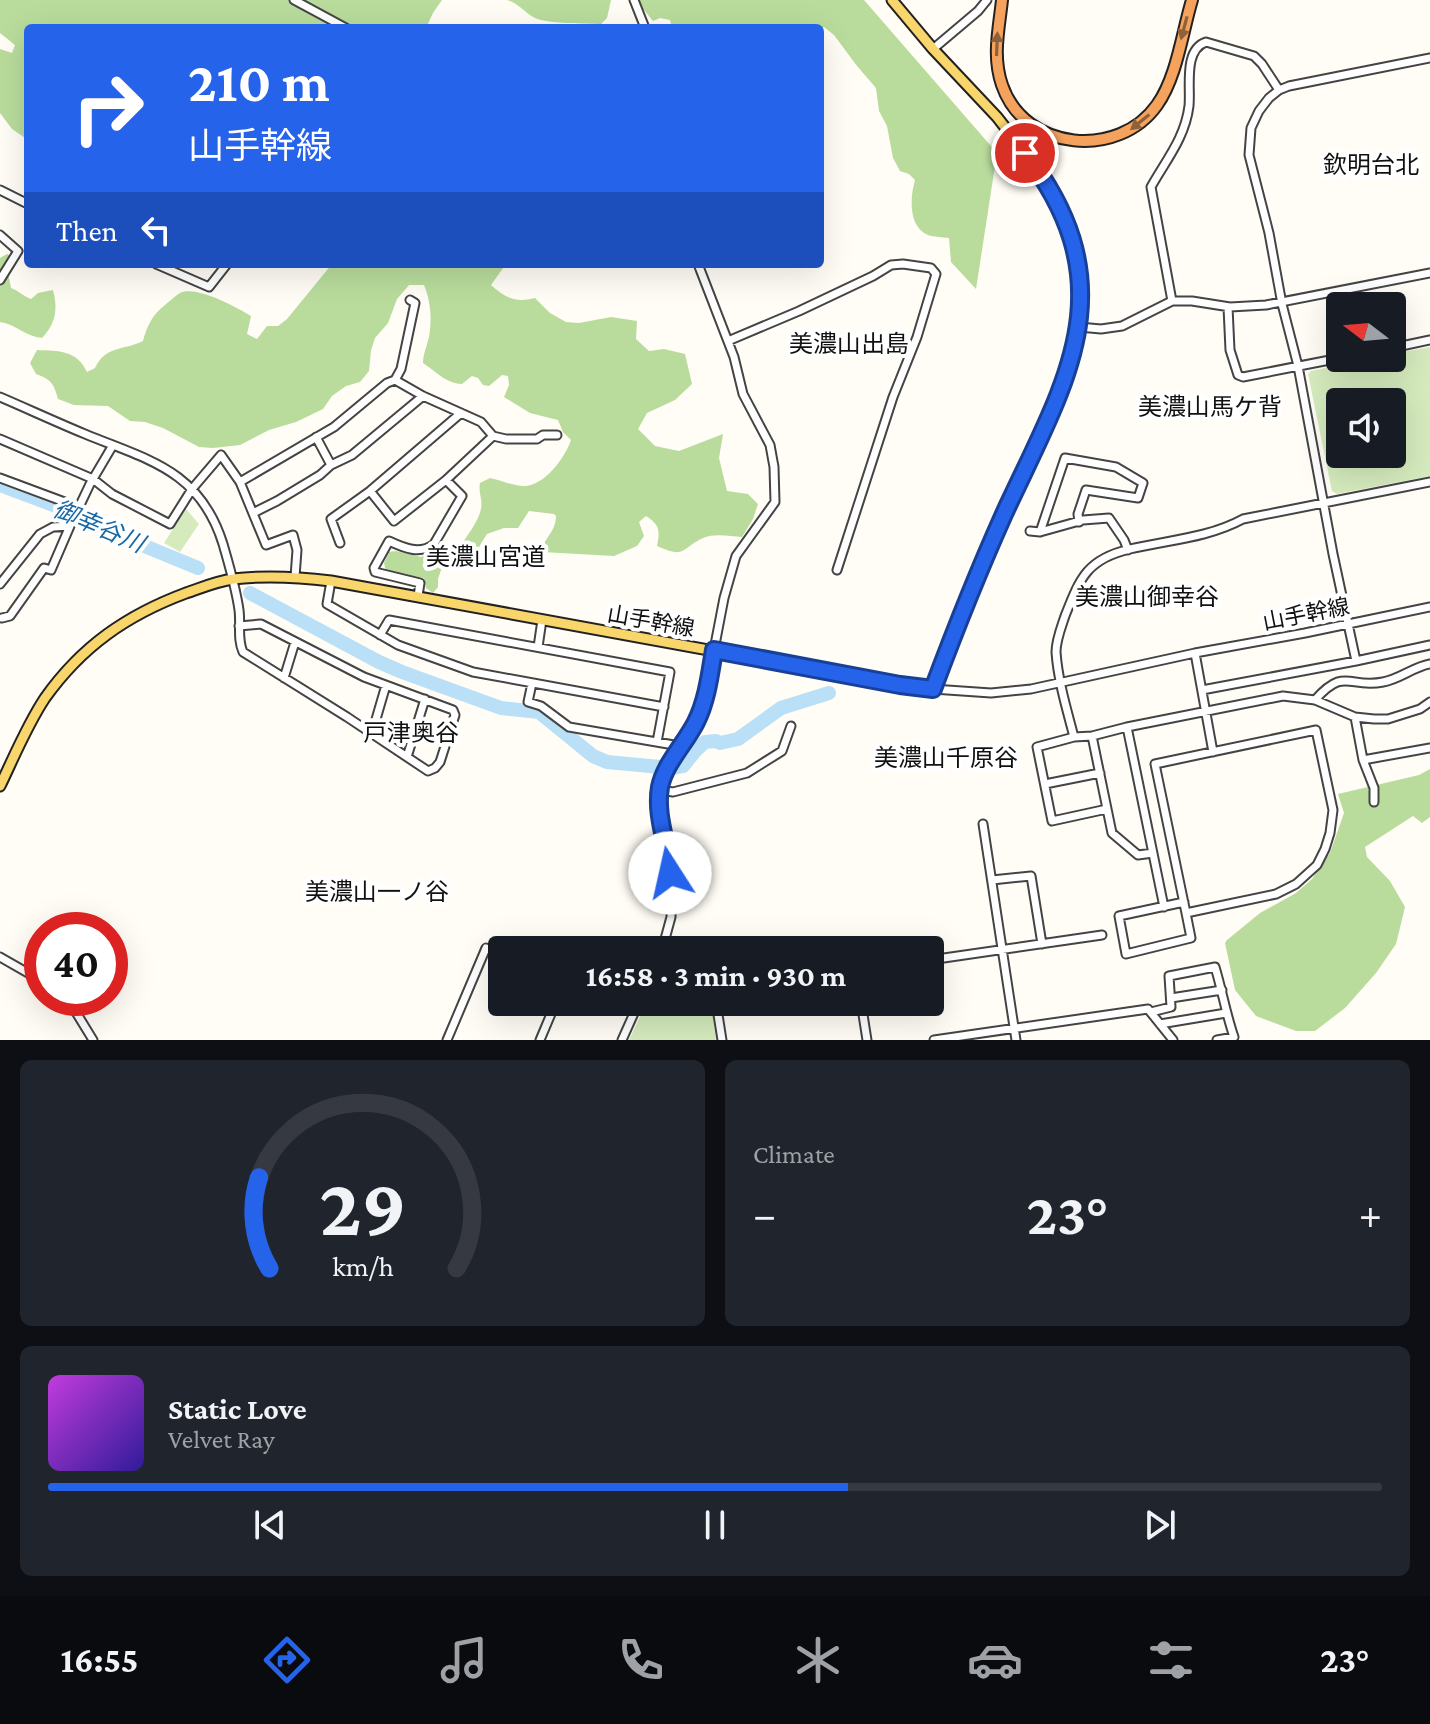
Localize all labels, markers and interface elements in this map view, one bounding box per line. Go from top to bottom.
one-way arrow [1178,15,1190,40]
one-way arrow [991,31,1004,56]
text: 210 m [188,51,330,113]
icon: right [56,56,160,160]
one-way arrow [1130,113,1150,130]
pin [991,119,1059,187]
text: 山手幹線 [188,126,332,166]
icon: arrive [1003,131,1047,175]
district label: 欽明台北 [1323,151,1419,178]
icon: left [134,208,178,252]
text: Then [56,214,118,247]
north arrow [1326,292,1406,372]
map controls [1326,292,1406,468]
district label: 美濃山出島 [789,330,909,357]
button: sound [1326,388,1406,468]
district label: 美濃山馬ケ背 [1138,393,1282,420]
water label: 御幸谷川 [50,495,151,558]
district label: 美濃山宮道 [426,543,546,570]
district label: 美濃山御幸谷 [1075,583,1219,610]
street label: 山手幹線 [1260,593,1352,635]
street label: 山手幹線 [605,601,697,641]
district label: 戸津奥谷 [363,719,459,746]
district label: 美濃山千原谷 [874,744,1018,771]
position arrow [628,831,712,915]
district label: 美濃山一ノ谷 [305,878,449,905]
speed limit sign: 40 [24,912,128,1016]
text: 16:58 · 3 min · 930 m [586,959,846,992]
text: Climate [753,1140,835,1169]
text: 29 [319,1160,406,1253]
text: 23° [1026,1180,1109,1247]
text: − [753,1190,776,1238]
text: + [1359,1190,1382,1238]
text: km/h [332,1250,393,1282]
text: Static Love [168,1392,307,1425]
text: Velvet Ray [168,1425,275,1454]
icon: previous [248,1503,292,1547]
icon: pause [693,1503,737,1547]
icon: next [1138,1503,1182,1547]
icon: directions [259,1632,315,1688]
icon: music [436,1632,492,1688]
icon: phone [613,1632,669,1688]
icon: climate [790,1632,846,1688]
icon: car [967,1632,1023,1688]
icon: filters [1143,1632,1199,1688]
text: 16:55 [60,1640,138,1680]
text: 23° [1320,1640,1370,1680]

